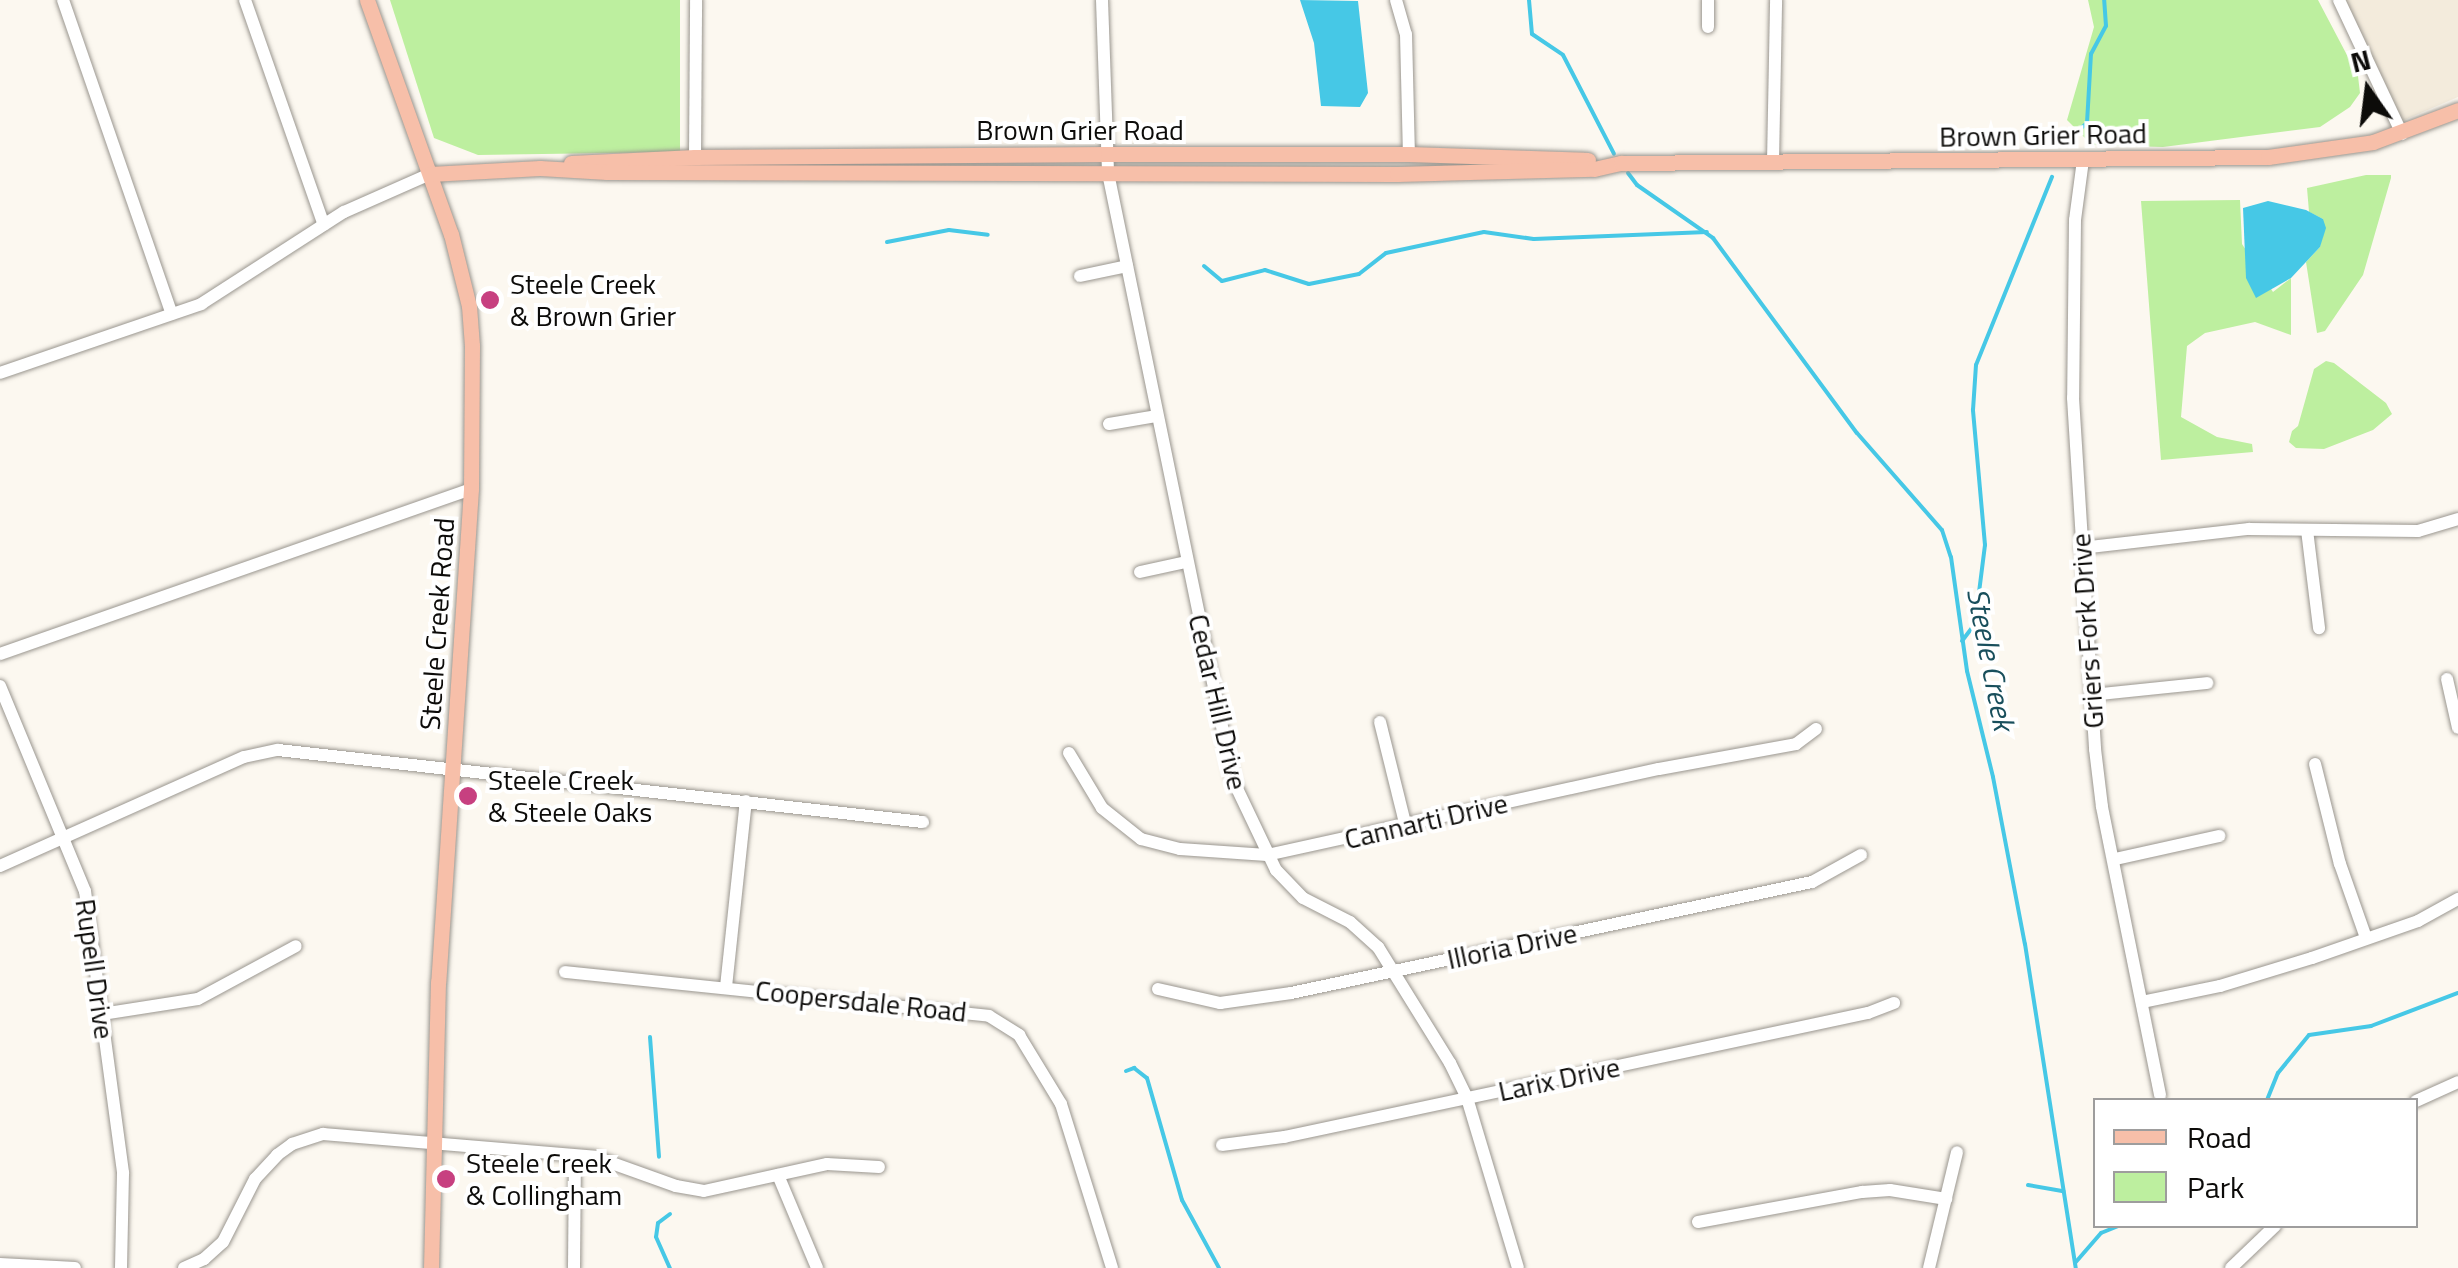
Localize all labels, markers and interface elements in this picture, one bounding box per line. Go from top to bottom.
text: N [2346,37,2375,84]
north arrow [2318,40,2418,140]
street label: Brown Grier Road [976,113,1184,147]
street label: Brown Grier Road [1939,116,2147,154]
place label: Steele Creek & Brown Grier [510,267,676,333]
marker: Steele Creek & Brown Grier [479,289,501,311]
street label: Steele Creek Road [413,517,461,731]
street label: Griers Fork Drive [2063,532,2111,730]
water label: Steele Creek [1960,585,2022,733]
street label: Cedar Hill Drive [1181,611,1255,793]
place label: Steele Creek & Steele Oaks [488,763,652,829]
marker: Steele Creek & Steele Oaks [457,785,479,807]
street label: Cannarti Drive [1341,786,1511,856]
street label: Rupell Drive [69,897,121,1041]
street label: Illoria Drive [1444,916,1580,976]
street label: Coopersdale Road [754,973,968,1029]
street label: Larix Drive [1495,1050,1623,1108]
legend [2093,1098,2418,1228]
text: Road [2187,1114,2252,1160]
place label: Steele Creek & Collingham [466,1146,622,1212]
text: Park [2187,1164,2244,1210]
marker: Steele Creek & Collingham [435,1168,457,1190]

